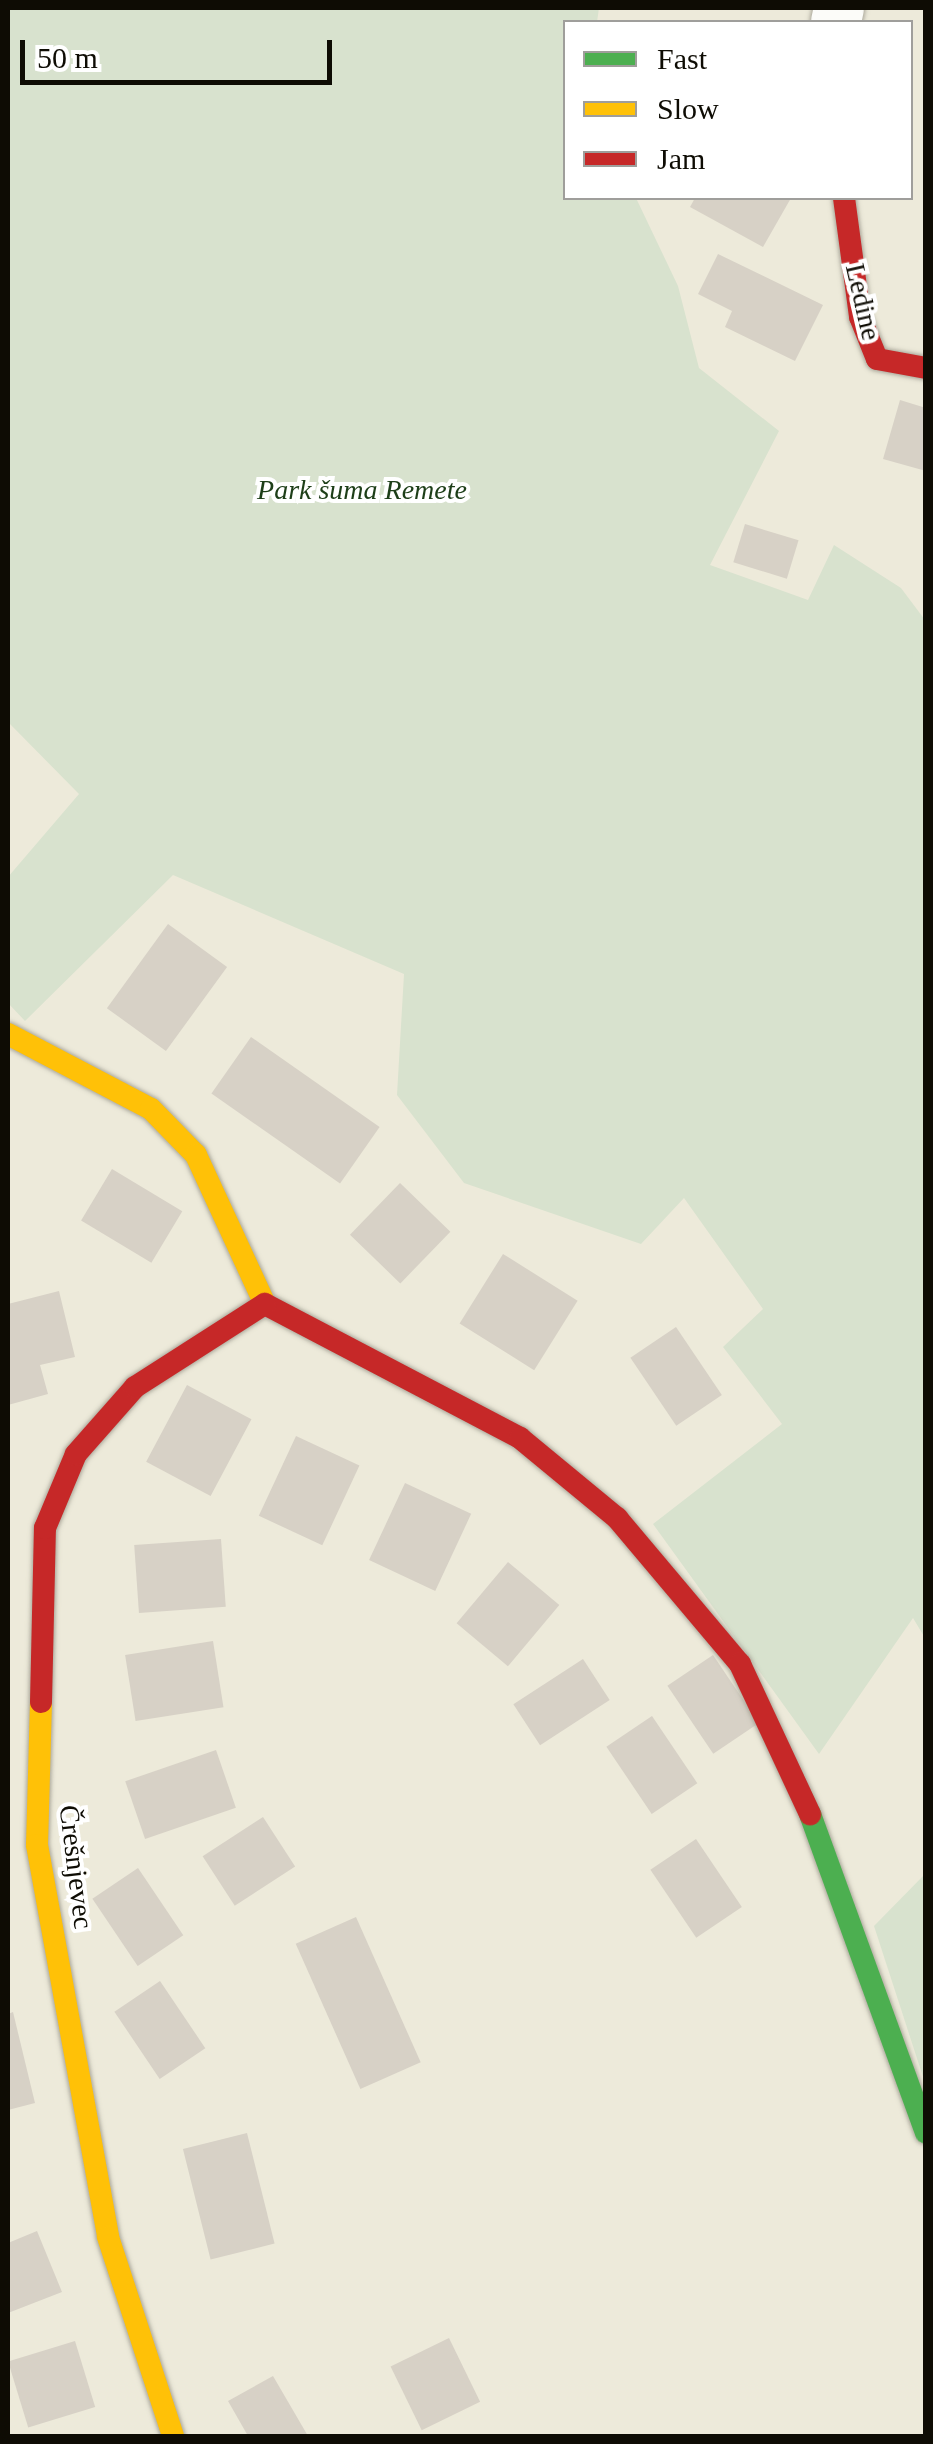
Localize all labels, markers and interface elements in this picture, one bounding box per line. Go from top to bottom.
scale bar [25,20,338,82]
legend [563,20,913,200]
text: 50 m [37,41,98,74]
text: Fast [657,42,707,75]
text: Slow [657,92,719,125]
text: Jam [657,142,705,175]
street label: Ledine [838,260,888,344]
park label: Park šuma Remete [257,473,467,507]
street label: Črešnjevec [52,1803,100,1931]

